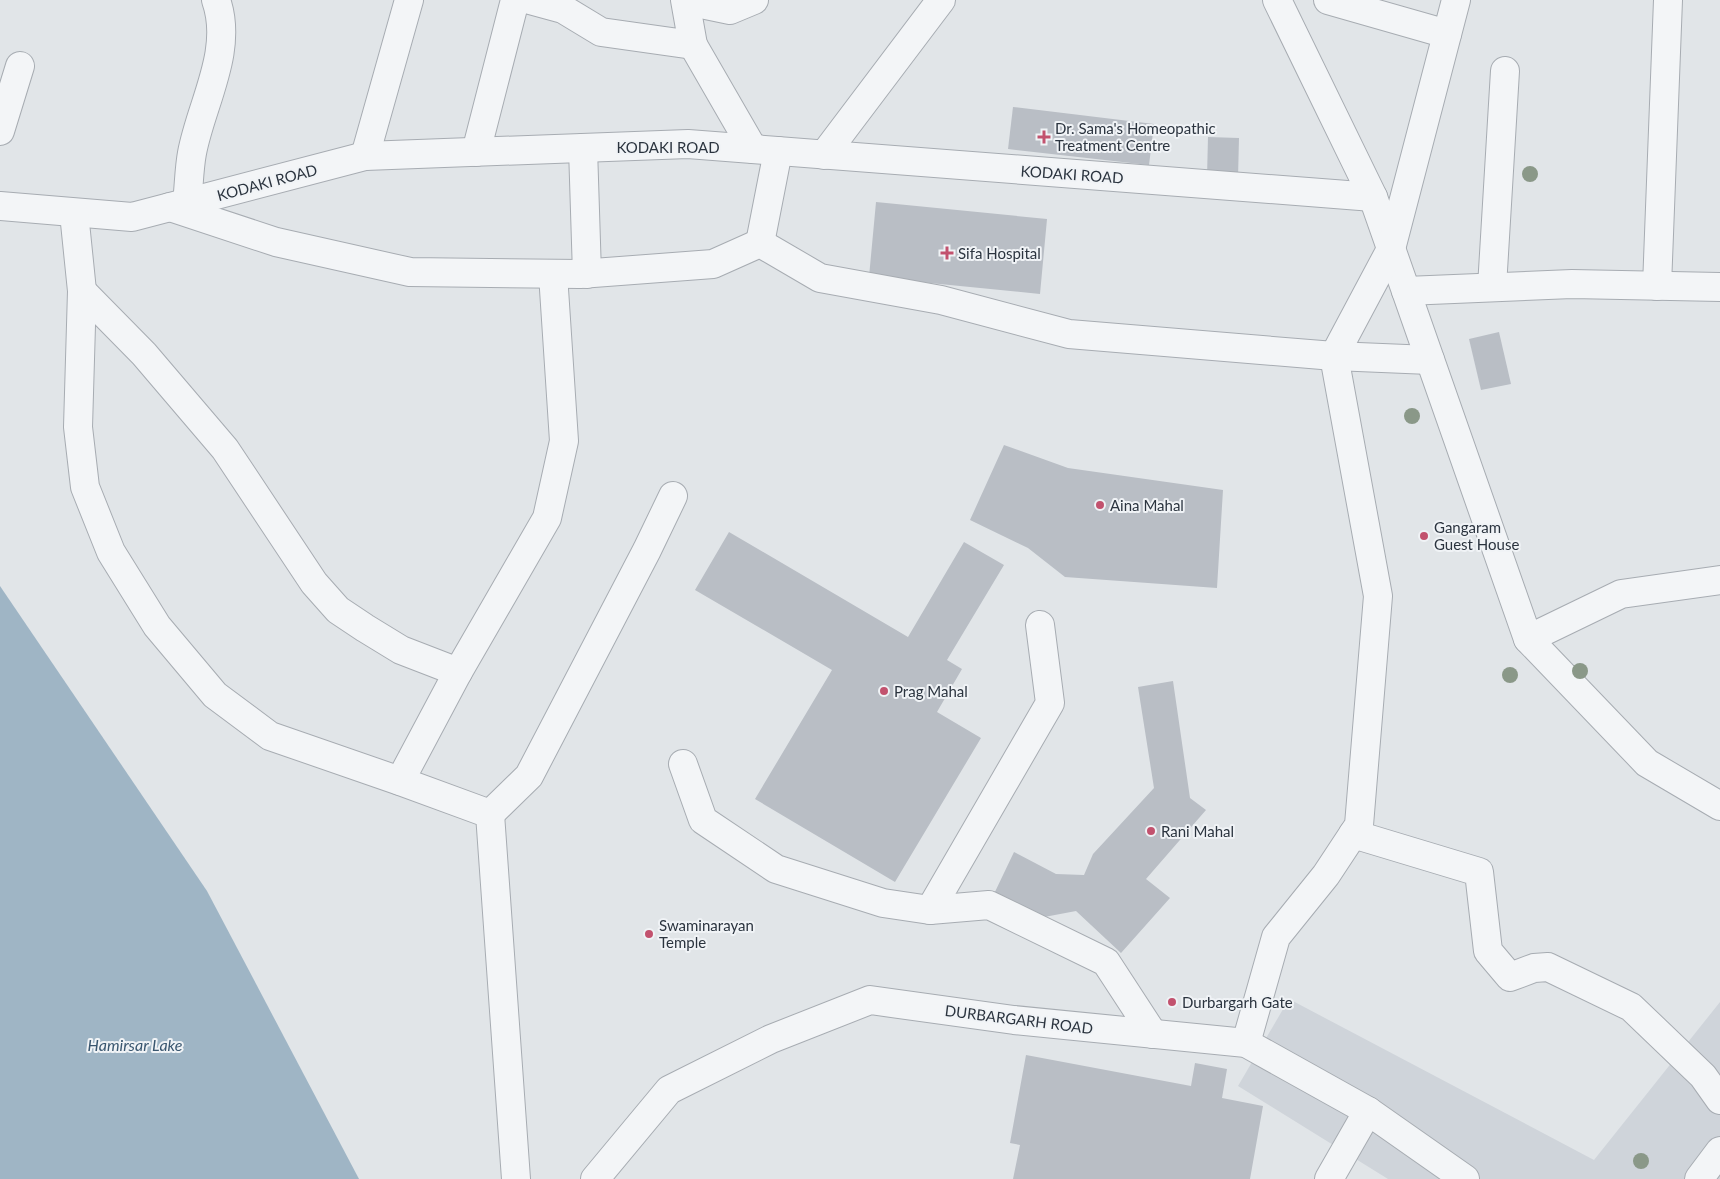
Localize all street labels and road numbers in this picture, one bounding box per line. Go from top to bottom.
street label: KODAKI ROAD [616,138,720,156]
street label: KODAKI ROAD [215,160,319,204]
street label: KODAKI ROAD [1020,161,1124,187]
street label: DURBARGARH ROAD [944,1001,1094,1037]

